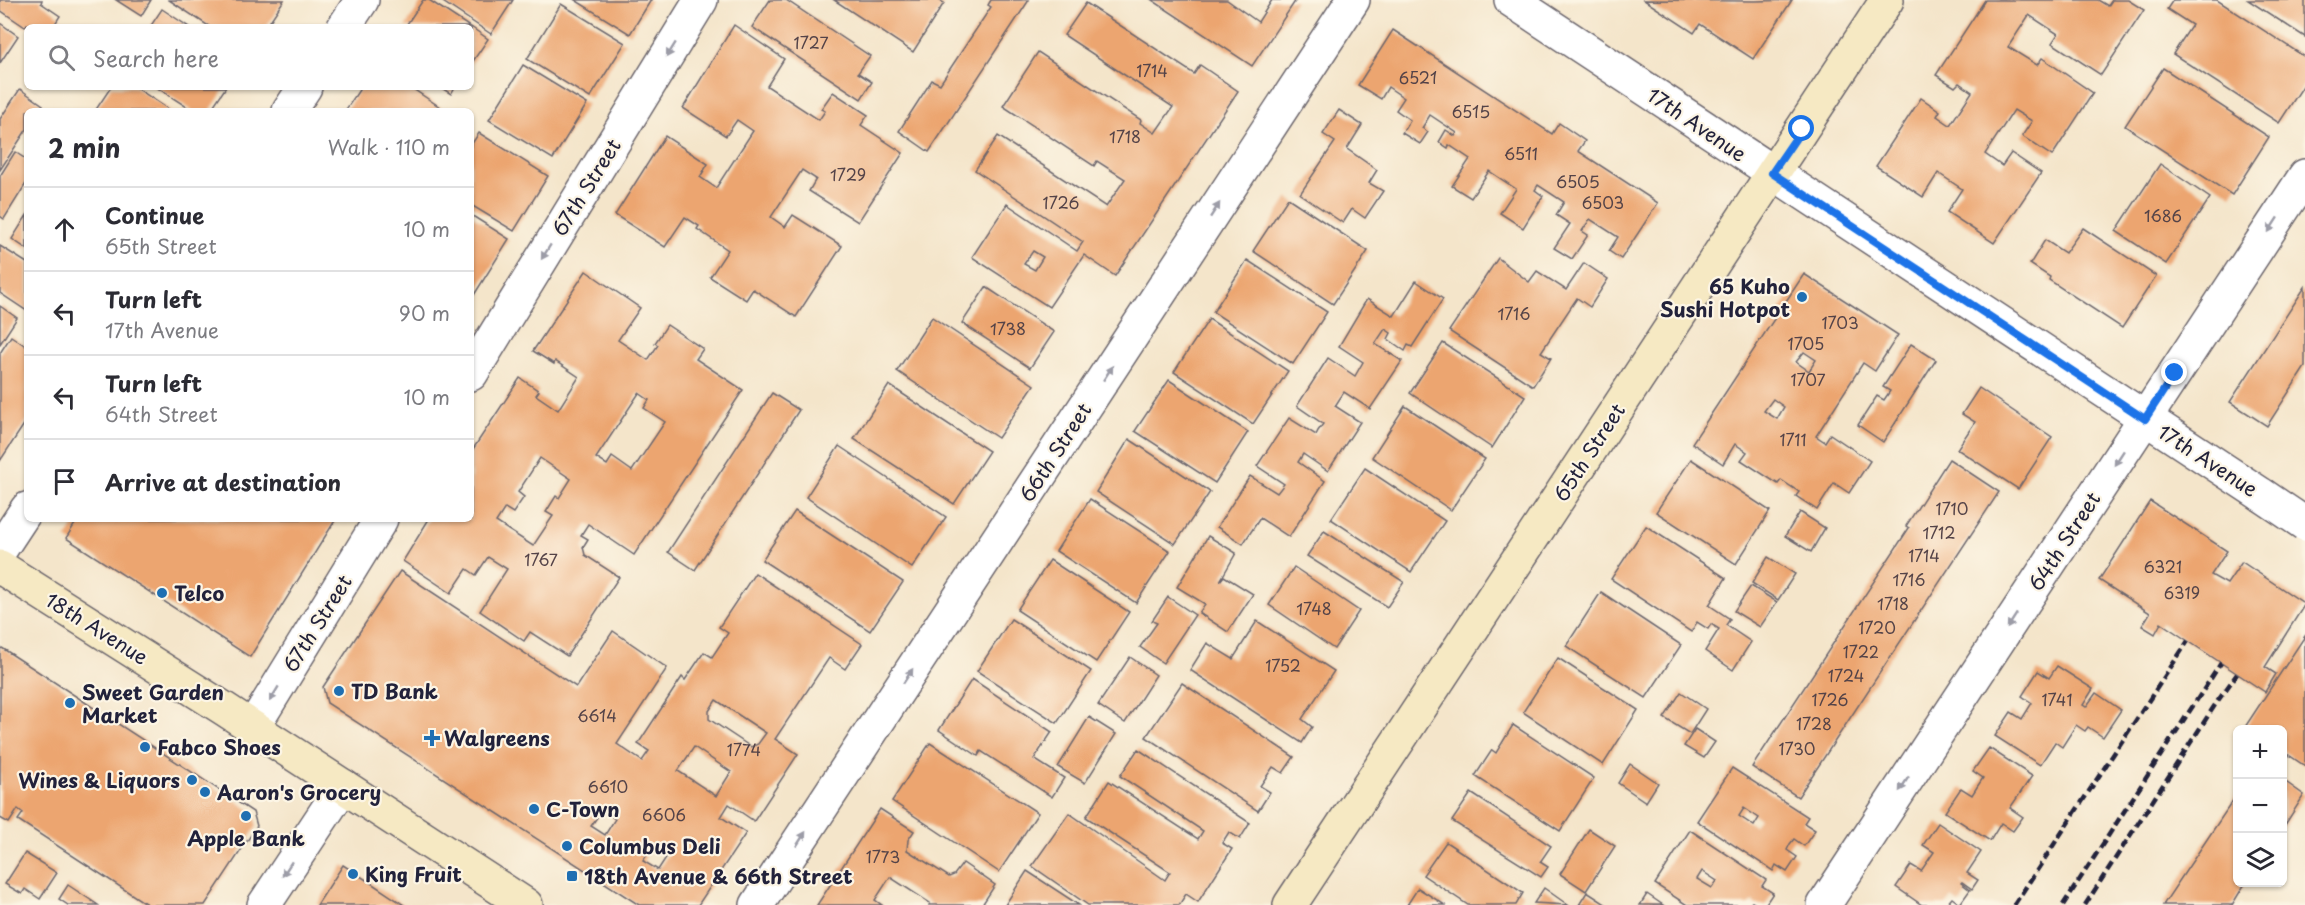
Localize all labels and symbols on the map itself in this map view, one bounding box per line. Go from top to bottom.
house number: 1727 [794,30,828,54]
one-way arrow [665,42,676,58]
house number: 1714 [1136,58,1168,82]
house number: 6521 [1399,65,1437,89]
street label: 17th Avenue [1641,80,1753,168]
house number: 6515 [1452,99,1490,123]
route start [1788,115,1814,141]
house number: 1718 [1109,124,1141,148]
street label: 67th Street [544,133,628,241]
house number: 6511 [1504,141,1538,165]
house number: 1729 [830,162,866,186]
house number: 6505 [1556,169,1600,193]
house number: 1726 [1043,190,1079,214]
house number: 6503 [1582,190,1624,214]
one-way arrow [1210,201,1221,218]
house number: 1686 [2144,203,2182,227]
one-way arrow [2268,217,2279,233]
one-way arrow [541,243,552,260]
place label: 65 Kuho Sushi Hotpot [1660,271,1790,324]
marker: 65 Kuho Sushi Hotpot [1795,290,1809,304]
house number: 1716 [1497,301,1531,325]
house number: 1703 [1821,310,1859,334]
house number: 1738 [990,316,1026,340]
house number: 1705 [1788,331,1824,355]
route end [2161,359,2187,385]
one-way arrow [1102,365,1114,381]
house number: 1707 [1790,367,1826,391]
street label: 66th Street [1012,397,1098,507]
street label: 65th Street [1546,397,1632,507]
street label: 17th Avenue [2152,416,2264,504]
house number: 1711 [1779,427,1807,451]
one-way arrow [2114,450,2125,466]
street label: 64th Street [2021,486,2107,596]
house number: 1710 [1936,496,1968,520]
house number: 1712 [1922,520,1956,544]
house number: 1714 [1908,543,1940,567]
house number: 1767 [524,547,558,571]
house number: 6321 [2144,554,2182,578]
house number: 1716 [1892,567,1926,591]
street label: 67th Street [275,569,359,677]
place label: Telco [174,578,224,608]
house number: 6319 [2164,580,2200,604]
street label: 18th Avenue [40,585,154,672]
marker: Telco [155,586,169,600]
house number: 1718 [1877,591,1909,615]
house number: 1748 [1296,596,1332,620]
one-way arrow [2006,613,2017,629]
house number: 1720 [1858,615,1896,639]
house number: 1722 [1843,639,1879,663]
house number: 1752 [1265,653,1301,677]
house number: 1724 [1828,663,1864,687]
one-way arrow [903,668,914,684]
place label: TD Bank [351,676,439,706]
place label: Sweet Garden Market [82,677,224,730]
marker: TD Bank [332,684,346,698]
one-way arrow [268,686,279,702]
house number: 1726 [1812,687,1848,711]
house number: 1741 [2041,687,2073,711]
marker: Sweet Garden Market [63,696,77,710]
house number: 6614 [577,703,617,727]
house number: 1728 [1796,711,1832,735]
place label: Walgreens [444,723,550,753]
marker: Walgreens [425,731,439,745]
place label: Fabco Shoes [157,732,281,762]
house number: 1730 [1778,736,1816,760]
house number: 1774 [727,737,761,761]
marker: Fabco Shoes [138,740,152,754]
place label: Wines & Liquors [18,765,180,795]
marker: Wines & Liquors [185,773,199,787]
house number: 6610 [588,774,628,798]
one-way arrow [1898,775,1910,791]
place label: Aaron's Grocery [216,777,381,807]
marker: Aaron's Grocery [198,785,212,799]
place label: C-Town [546,794,620,824]
marker: C-Town [527,802,541,816]
house number: 6606 [642,802,686,826]
marker: Apple Bank [239,809,253,823]
place label: Apple Bank [187,823,305,853]
place label: Columbus Deli [579,831,721,861]
one-way arrow [795,831,807,847]
marker: Columbus Deli [560,839,574,853]
house number: 1773 [866,844,900,868]
place label: King Fruit [365,859,462,889]
one-way arrow [281,861,293,877]
place label: 18th Avenue & 66th Street [584,861,853,891]
marker: King Fruit [346,867,360,881]
marker: 18th Avenue & 66th Street [565,869,579,883]

